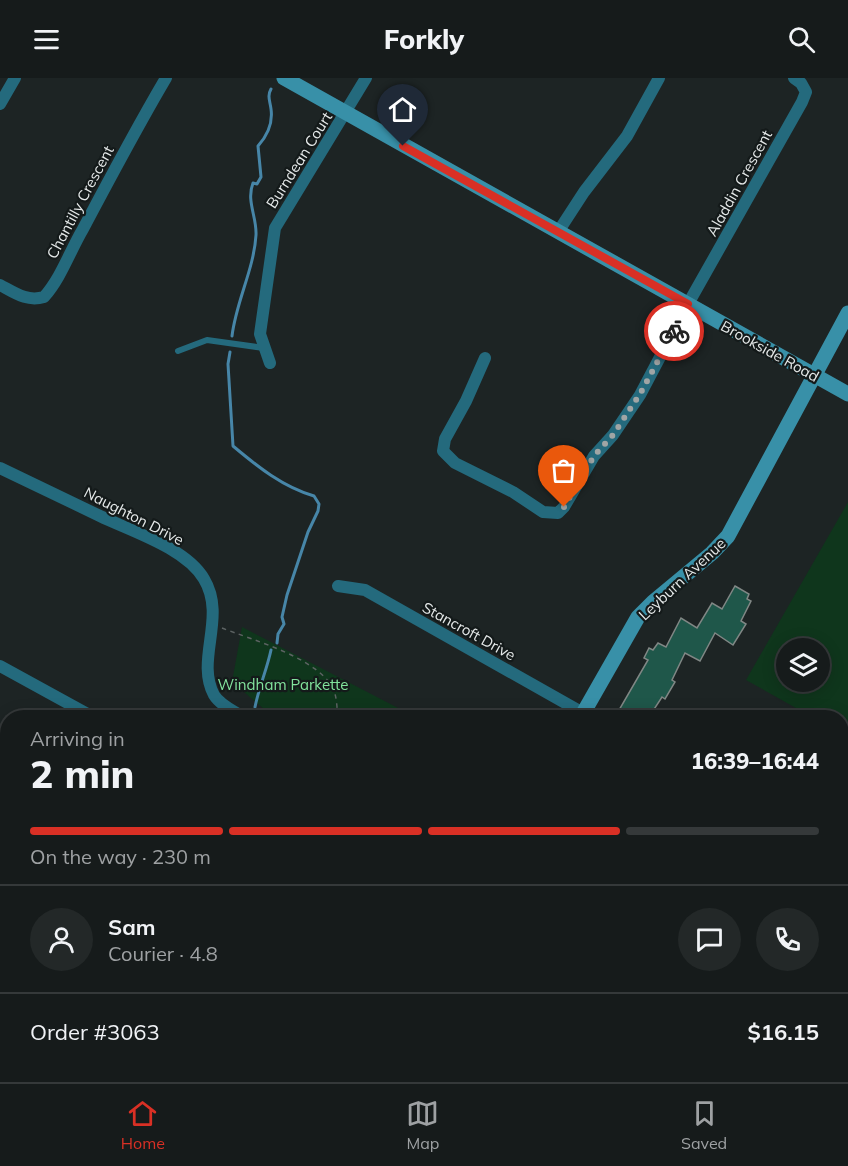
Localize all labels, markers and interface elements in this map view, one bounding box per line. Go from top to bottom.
text: Forkly [384,22,464,56]
icon: menu [30,23,63,56]
icon: search [785,23,818,56]
pin [377,84,428,146]
icon: home [386,93,419,126]
street label: Burndean Court [262,108,336,212]
street label: Aladdin Crescent [702,127,776,239]
street label: Chantilly Crescent [42,142,118,262]
courier [644,301,704,361]
icon: bike [658,315,691,348]
street label: Brookside Road [718,316,822,386]
pin [538,445,589,507]
icon: bag [547,454,580,487]
street label: Naughton Drive [81,483,187,549]
street label: Leyburn Avenue [634,534,730,624]
street label: Stancroft Drive [419,598,519,664]
map controls [776,638,830,692]
button: layers [776,638,830,692]
park label: Windham Parkette [218,675,348,694]
text: Arriving in [30,726,125,751]
text: 16:39–16:44 [691,747,819,775]
text: 2 min [30,749,135,798]
text: On the way · 230 m [30,844,211,869]
button: person [30,908,93,971]
button: chat [678,908,741,971]
button: phone [756,908,819,971]
text: Sam [108,913,156,941]
text: Courier · 4.8 [108,941,218,966]
text: Order #3063 [30,1018,160,1046]
text: $16.15 [748,1018,819,1046]
tab: Home [121,1097,165,1153]
tab: Map [406,1097,439,1153]
tab: Saved [681,1097,727,1153]

